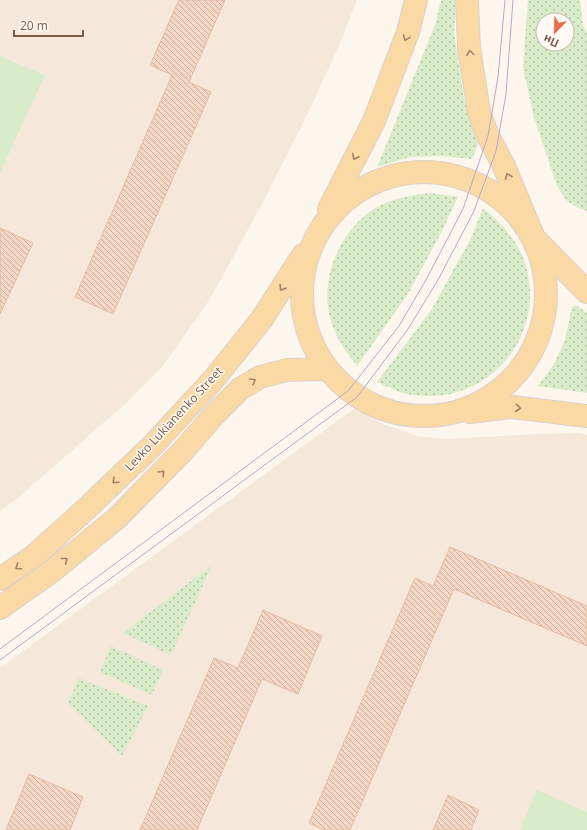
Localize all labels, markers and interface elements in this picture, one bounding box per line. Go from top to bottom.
scale bar [14,12,83,38]
north arrow [535,12,575,52]
text: 20 m [20,17,48,34]
text: Пн [541,32,561,52]
one-way arrow [402,34,410,41]
one-way arrow [466,50,475,56]
one-way arrow [353,153,360,161]
one-way arrow [505,173,513,180]
one-way arrow [279,284,287,291]
street label: Levko Lukianenko Street [121,363,227,475]
one-way arrow [248,379,256,386]
one-way arrow [515,403,521,412]
one-way arrow [157,470,164,478]
one-way arrow [112,476,120,484]
one-way arrow [61,558,68,565]
one-way arrow [15,562,22,569]

